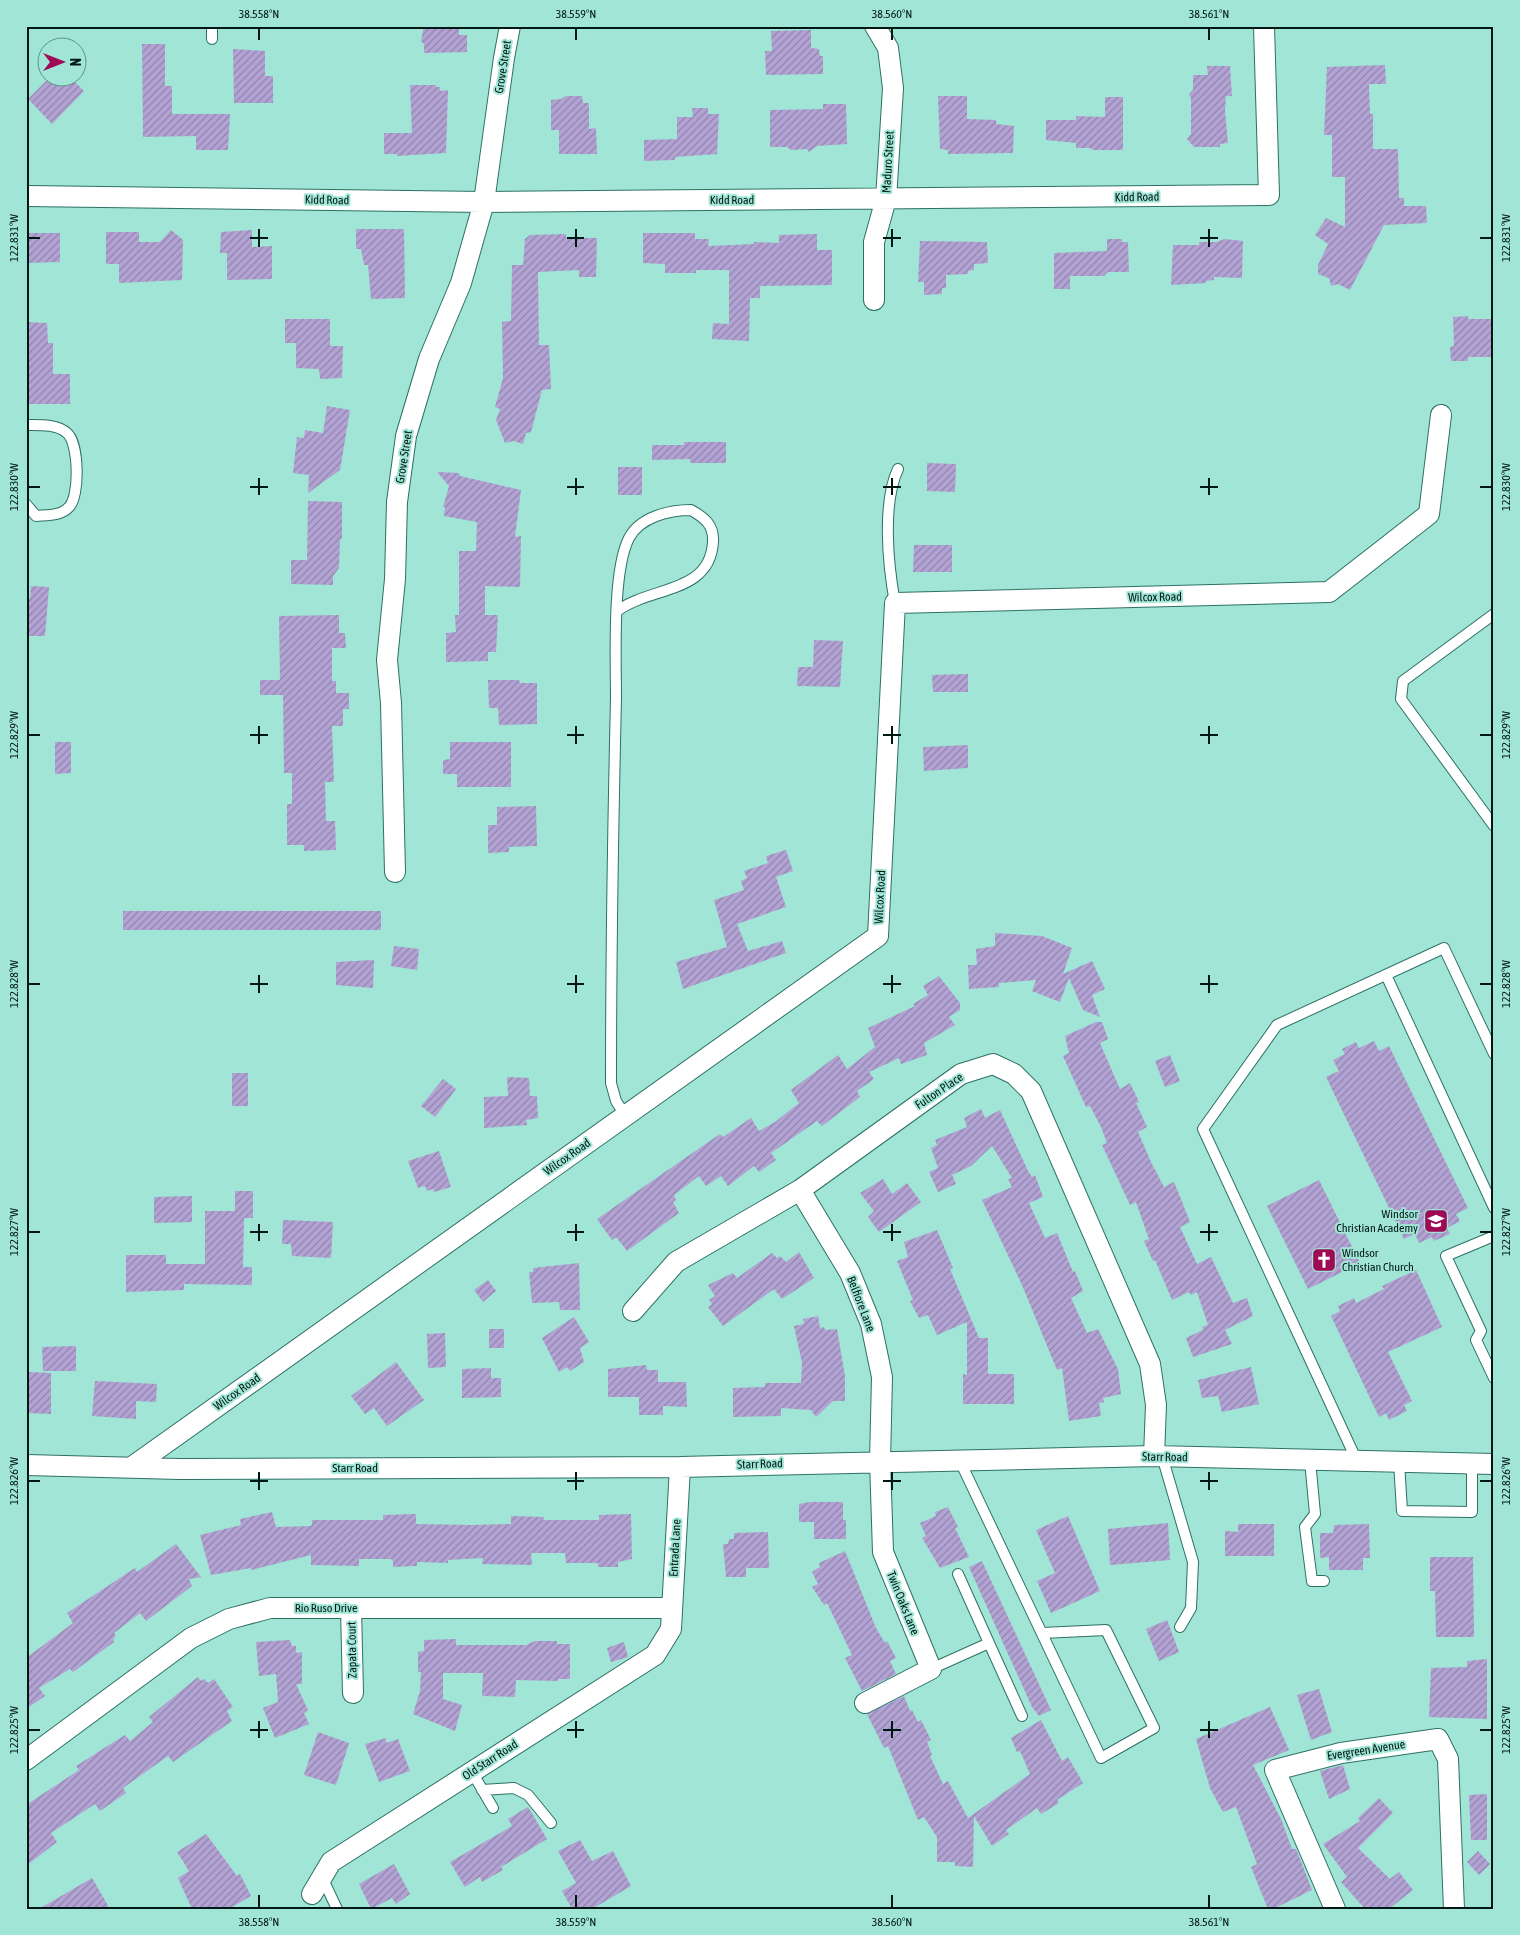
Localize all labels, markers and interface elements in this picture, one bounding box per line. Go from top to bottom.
text: 38.558°N [239,7,279,21]
text: 38.559°N [556,7,596,21]
text: 38.560°N [872,7,912,21]
text: 38.561°N [1189,7,1229,21]
north arrow [38,38,88,88]
street label: Grove Street [492,39,514,95]
text: N [67,58,83,66]
street label: Maduro Street [879,130,897,193]
street label: Kidd Road [1115,190,1159,204]
street label: Kidd Road [305,193,349,207]
street label: Kidd Road [710,193,754,207]
text: 122.831°W [7,214,21,262]
text: 122.831°W [1499,214,1513,262]
street label: Grove Street [393,429,415,485]
text: 122.830°W [7,463,21,511]
text: 122.830°W [1499,463,1513,511]
street label: Wilcox Road [1128,590,1182,604]
text: 122.829°W [7,711,21,759]
text: 122.829°W [1499,711,1513,759]
street label: Wilcox Road [872,870,888,924]
text: 122.828°W [7,960,21,1008]
text: 122.828°W [1499,960,1513,1008]
street label: Fulton Place [912,1070,966,1112]
street label: Wilcox Road [541,1136,593,1178]
place label: Windsor Christian Academy [1336,1207,1418,1235]
text: 122.827°W [7,1208,21,1256]
school or university icon: Windsor Christian Academy [1423,1208,1449,1234]
text: 122.827°W [1499,1208,1513,1256]
place label: Windsor Christian Church [1342,1246,1414,1274]
church icon: Windsor Christian Church [1311,1247,1337,1273]
street label: Belfiore Lane [844,1274,878,1334]
street label: Wilcox Road [211,1371,263,1413]
street label: Starr Road [1142,1450,1188,1464]
street label: Starr Road [737,1456,783,1472]
text: 122.826°W [7,1457,21,1505]
text: 122.826°W [1499,1457,1513,1505]
street label: Starr Road [332,1461,378,1475]
street label: Entrada Lane [667,1519,683,1577]
street label: Twin Oaks Lane [884,1569,922,1637]
street label: Rio Ruso Drive [295,1601,357,1615]
street label: Zapata Court [344,1621,359,1678]
text: 122.825°W [7,1706,21,1754]
text: 122.825°W [1499,1706,1513,1754]
street label: Old Starr Road [460,1737,520,1783]
street label: Evergreen Avenue [1326,1737,1406,1763]
text: 38.558°N [239,1915,279,1929]
text: 38.559°N [556,1915,596,1929]
text: 38.560°N [872,1915,912,1929]
text: 38.561°N [1189,1915,1229,1929]

